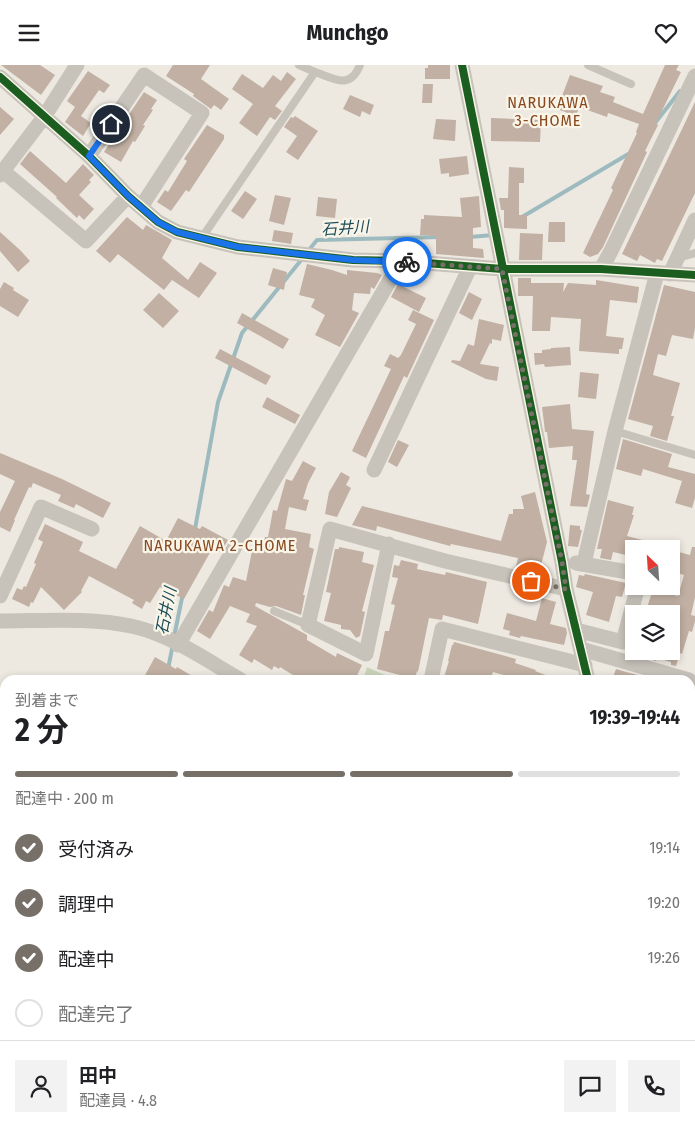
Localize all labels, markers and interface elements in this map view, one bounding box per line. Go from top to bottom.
icon: menu [15,19,43,47]
text: Munchgo [306,19,389,46]
icon: heart [652,19,680,47]
district label: NARUKAWA 3-CHOME [507,93,589,130]
pin [90,103,132,145]
icon: home [97,110,125,138]
water label: 石井川 [320,217,372,239]
courier [382,237,432,287]
icon: bike [393,248,421,276]
district label: NARUKAWA 2-CHOME [144,536,296,555]
north arrow [625,540,680,595]
map controls [625,540,680,660]
pin [510,560,552,602]
icon: bag [517,567,545,595]
water label: 石井川 [152,584,180,636]
button: layers [625,605,680,660]
text: 到着まで [15,691,79,710]
text: 19:39–19:44 [590,706,680,729]
text: 2 分 [15,711,68,749]
text: 配達中 · 200 m [15,789,114,808]
icon: check [15,834,43,862]
text: 受付済み [58,838,134,861]
text: 19:14 [649,838,680,857]
icon: check [15,889,43,917]
text: 調理中 [58,893,115,916]
text: 19:20 [647,893,680,912]
icon: check [15,944,43,972]
text: 配達中 [58,948,115,971]
text: 19:26 [648,948,680,967]
text: 配達完了 [58,1003,134,1026]
button: person [15,1060,67,1112]
button: chat [564,1060,616,1112]
button: phone [628,1060,680,1112]
text: 田中 [79,1064,117,1087]
text: 配達員 · 4.8 [79,1091,157,1110]

